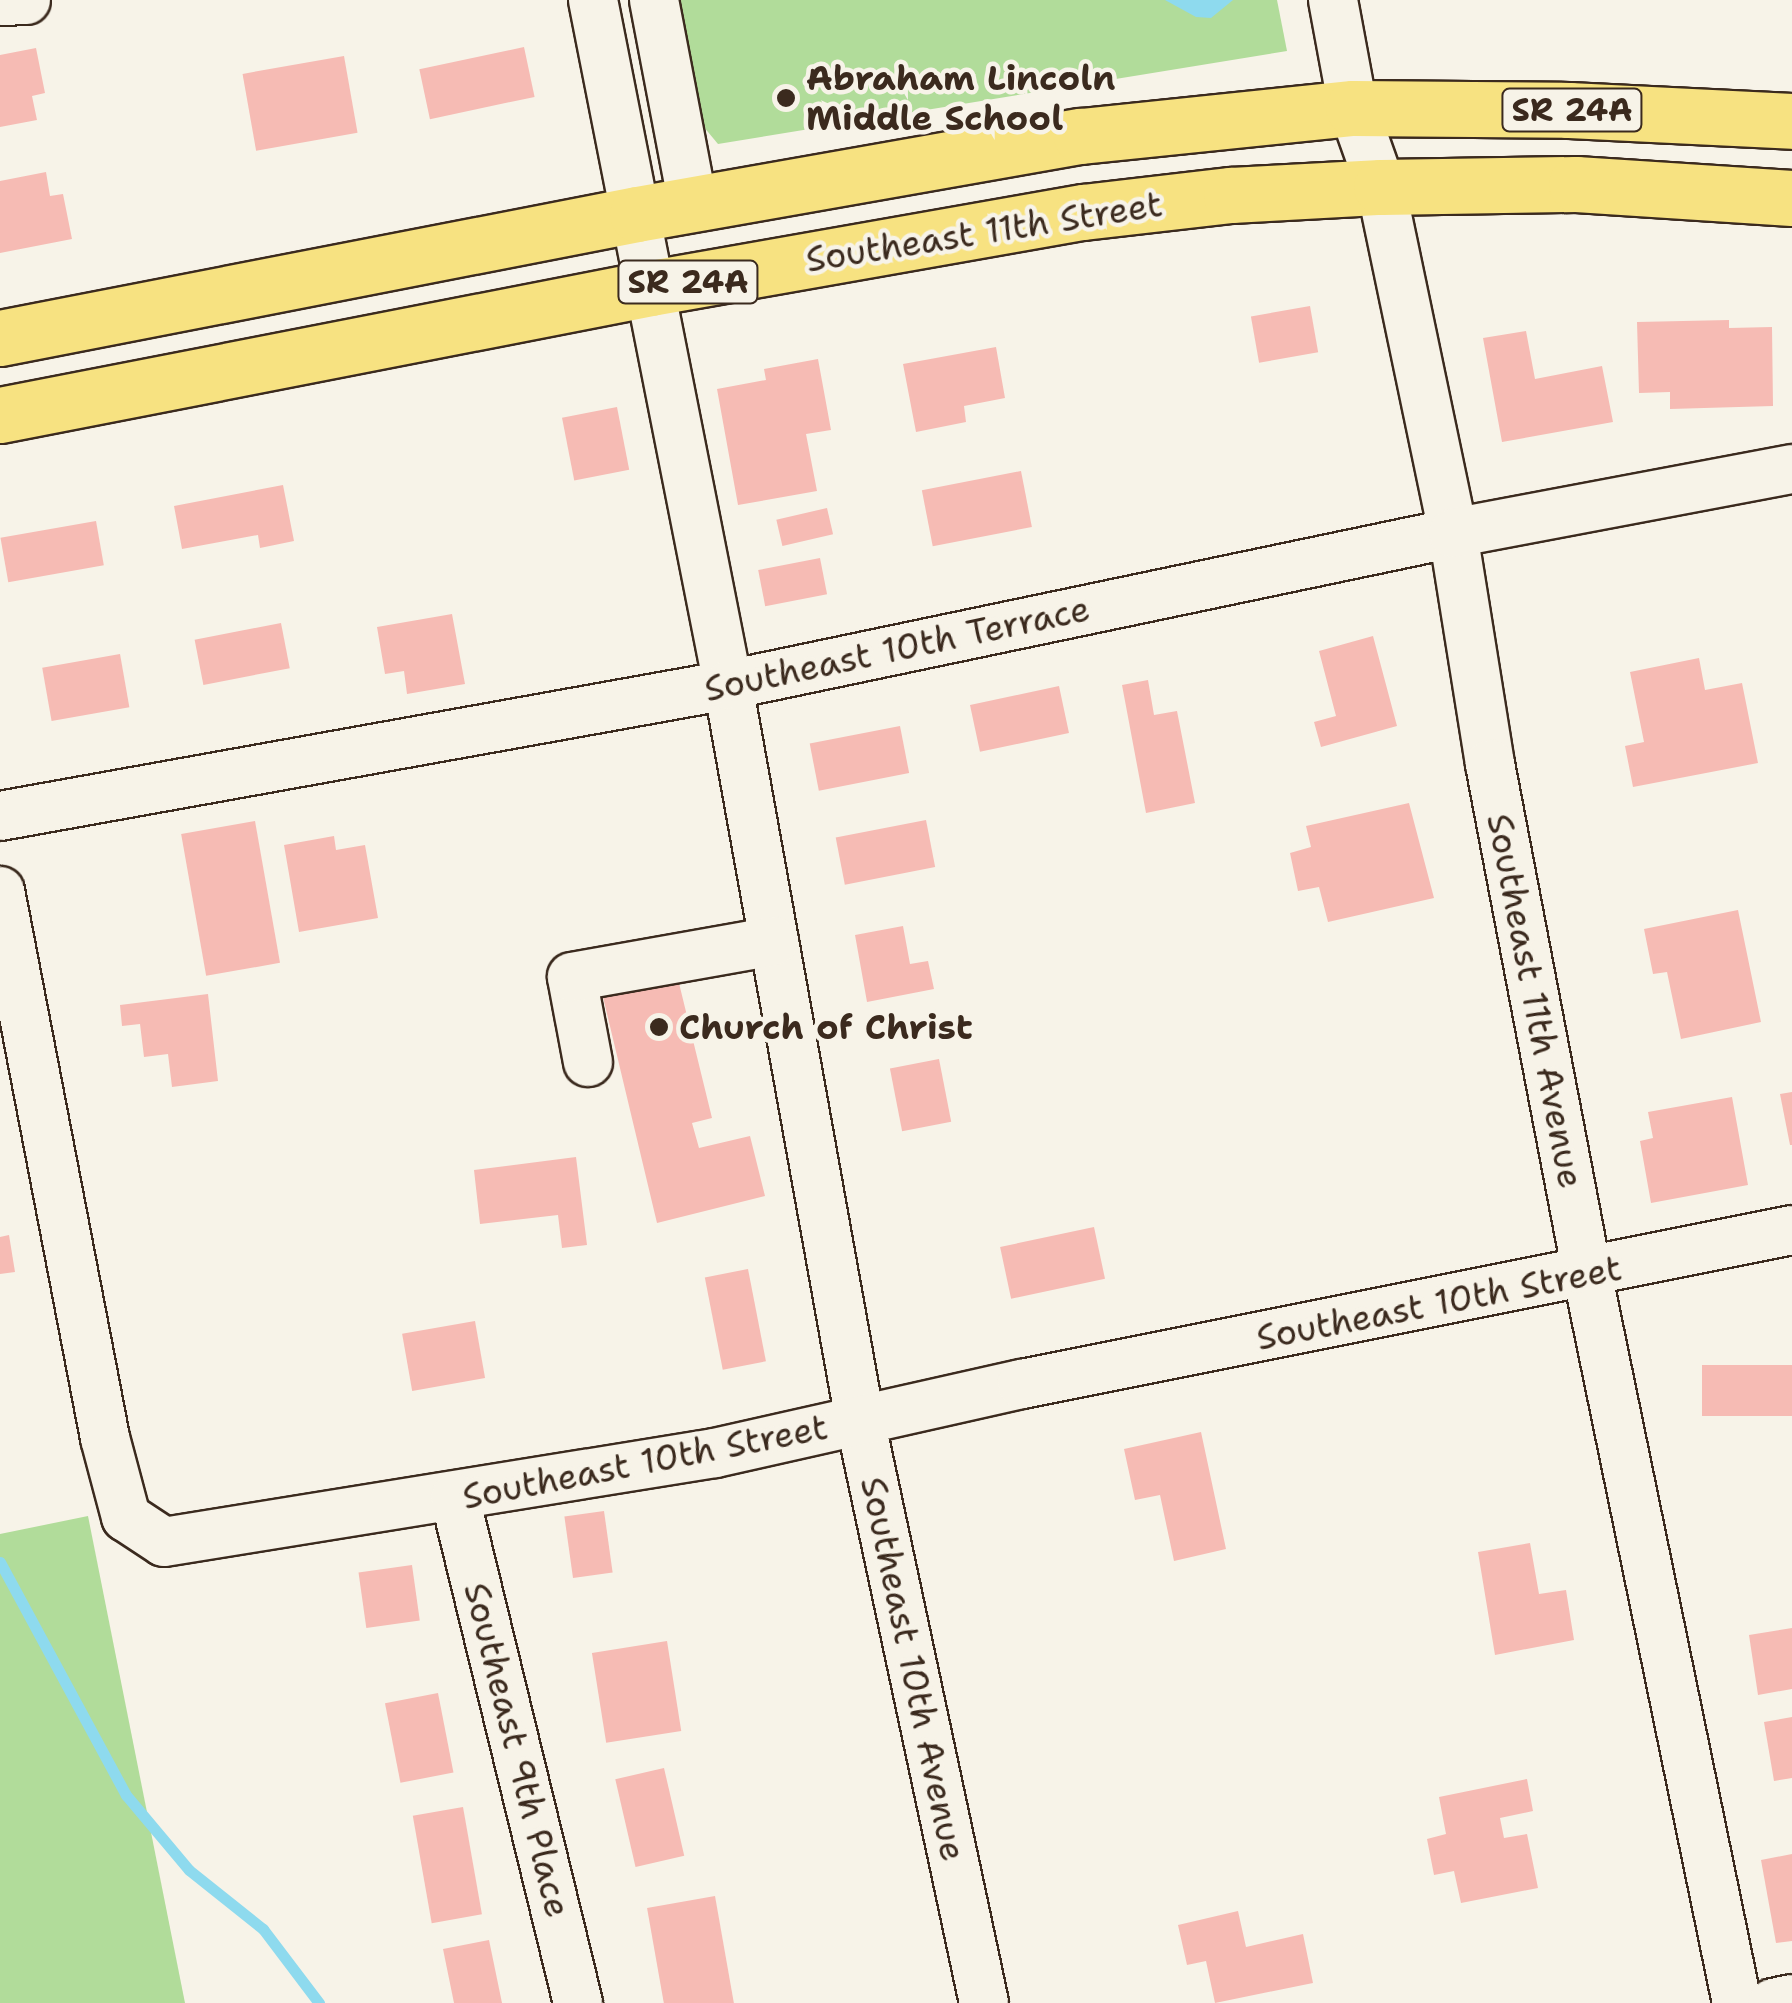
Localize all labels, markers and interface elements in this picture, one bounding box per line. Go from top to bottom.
place label: Abraham Lincoln Middle School [806,57,1116,139]
road number: SR 24A [1500,83,1644,137]
marker: Abraham Lincoln Middle School [775,87,797,109]
street label: Southeast 11th Street [803,183,1165,281]
road number: SR 24A [616,255,760,309]
street label: Southeast 10th Terrace [701,588,1093,710]
street label: Southeast 11th Avenue [1478,810,1592,1192]
place label: Church of Christ [679,1006,973,1048]
marker: Church of Christ [648,1016,670,1038]
street label: Southeast 10th Street [1253,1247,1625,1359]
street label: Southeast 10th Street [459,1406,831,1518]
street label: Southeast 10th Avenue [852,1473,974,1865]
street label: Southeast 9th Place [455,1578,579,1922]

